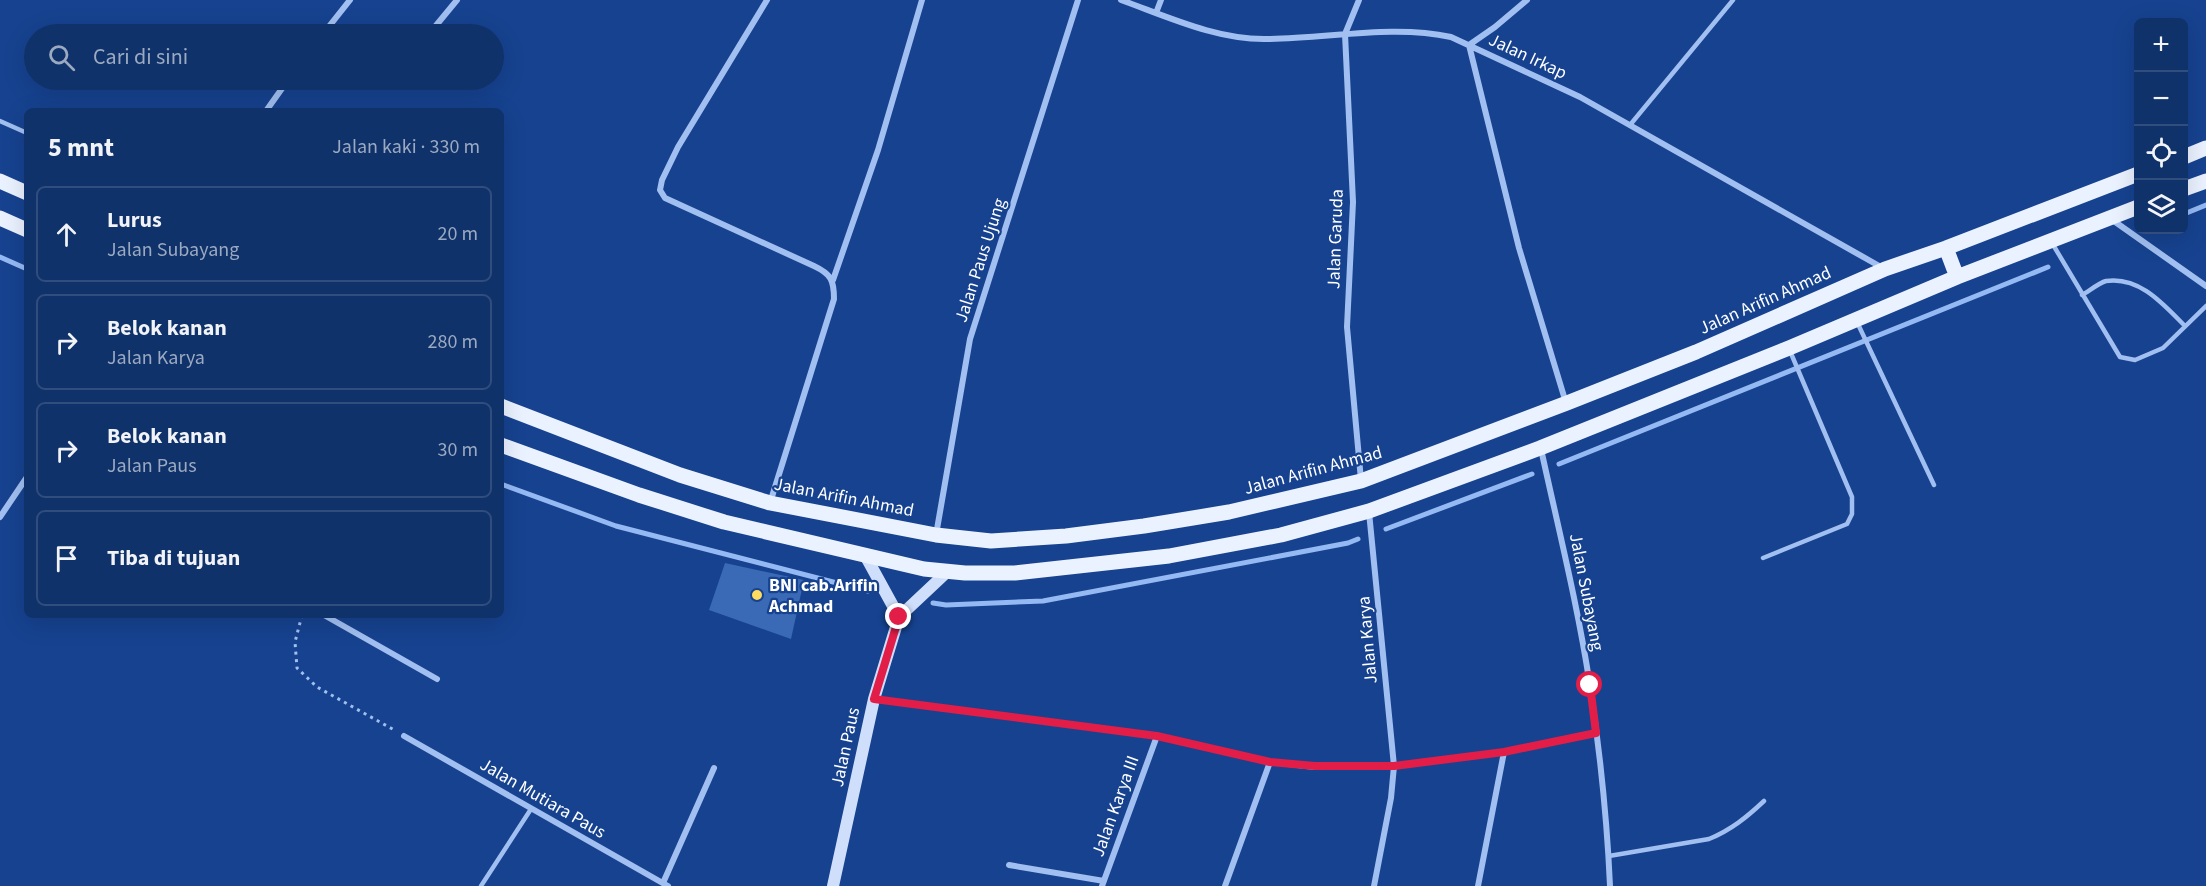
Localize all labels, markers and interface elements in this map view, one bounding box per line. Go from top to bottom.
map controls [2134,18,2188,234]
button: + [2134,18,2188,72]
search box [24,24,504,90]
street label: Jalan Irkap [1485,27,1571,85]
icon: search [45,41,78,74]
text: Cari di sini [93,41,188,73]
button: − [2134,72,2188,126]
button: locate [2134,126,2188,180]
text: 5 mnt [48,129,114,166]
text: Jalan kaki · 330 m [332,133,480,161]
button: layers [2134,180,2188,234]
street label: Jalan Garuda [1321,189,1350,289]
street label: Jalan Paus Ujung [949,195,1012,325]
text: Lurus [107,204,162,236]
icon: ahead [50,218,83,251]
text: 20 m [438,220,478,248]
text: Jalan Subayang [107,236,239,264]
street label: Jalan Arifin Ahmad [1695,260,1835,341]
text: Belok kanan [107,312,227,344]
icon: right [50,326,83,359]
text: 280 m [428,328,478,356]
text: Jalan Karya [107,344,205,372]
text: Belok kanan [107,420,227,452]
icon: right [50,434,83,467]
text: 30 m [438,436,478,464]
street label: Jalan Arifin Ahmad [1241,440,1385,501]
text: Jalan Paus [107,452,197,480]
street label: Jalan Arifin Ahmad [772,472,916,523]
street label: Jalan Subayang [1563,531,1610,653]
icon: arrive [50,542,83,575]
text: Tiba di tujuan [107,542,240,574]
place label: BNI cab.Arifin Achmad [768,573,878,619]
marker: BNI cab.Arifin Achmad [750,588,764,602]
street label: Jalan Karya [1351,595,1384,685]
route end [885,603,911,629]
route start [1576,671,1602,697]
street label: Jalan Paus [825,705,866,789]
street label: Jalan Mutiara Paus [475,752,610,845]
street label: Jalan Karya III [1086,752,1145,860]

